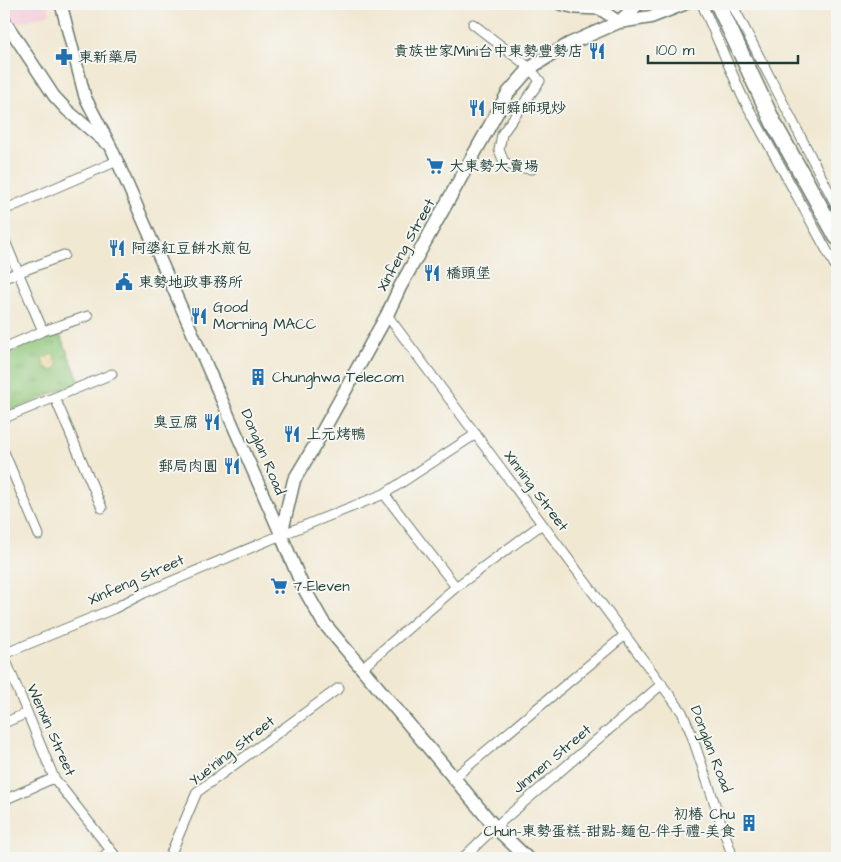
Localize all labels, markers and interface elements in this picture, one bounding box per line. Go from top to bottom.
scale bar [648,32,798,64]
text: 100 m [656,40,695,61]
place label: 貴族世家Mini台中東勢豐勢店 [394,41,583,62]
restaurant icon: 貴族世家Mini台中東勢豐勢店 [587,41,607,61]
pharmacy icon: 東新藥局 [54,47,74,67]
place label: 東新藥局 [78,47,138,68]
restaurant icon: 阿舜師現炒 [467,98,487,118]
place label: 阿舜師現炒 [491,98,566,119]
supermarket icon: 大東勢大賣場 [425,156,445,176]
place label: 大東勢大賣場 [449,156,539,177]
street label: Xinfeng Street [372,195,441,296]
restaurant icon: 阿婆紅豆餅水煎包 [107,238,127,258]
place label: 阿婆紅豆餅水煎包 [131,238,251,259]
restaurant icon: 橋頭堡 [422,263,442,283]
place label: 橋頭堡 [446,263,491,284]
public building icon: 東勢地政事務所 [114,272,134,292]
place label: 東勢地政事務所 [138,272,243,293]
place label: Good Morning MACC [213,297,317,336]
restaurant icon: Good Morning MACC [189,306,209,326]
building icon: Chunghwa Telecom [248,367,268,387]
place label: Chunghwa Telecom [272,367,404,389]
street label: Donglan Road [235,406,291,499]
place label: 臭豆腐 [153,412,198,433]
restaurant icon: 臭豆腐 [202,412,222,432]
restaurant icon: 上元烤鴨 [282,424,302,444]
place label: 上元烤鴨 [306,424,366,445]
street label: Xinning Street [498,446,573,536]
place label: 郵局肉圓 [158,456,218,477]
restaurant icon: 郵局肉圓 [222,456,242,476]
street label: Xinfeng Street [85,549,188,612]
supermarket icon: 7-Eleven [269,576,289,596]
place label: 7-Eleven [293,576,350,597]
street label: Wenxin Street [21,681,81,779]
street label: Donglan Road [684,703,737,796]
street label: Yue'ning Street [185,711,280,792]
street label: Jinmen Street [508,720,596,798]
place label: 初椿 Chu Chun-東勢蛋糕-甜點-麵包-伴手禮-美食 [484,804,735,842]
building icon: 初椿 Chu Chun-東勢蛋糕-甜點-麵包-伴手禮-美食 [739,813,759,833]

